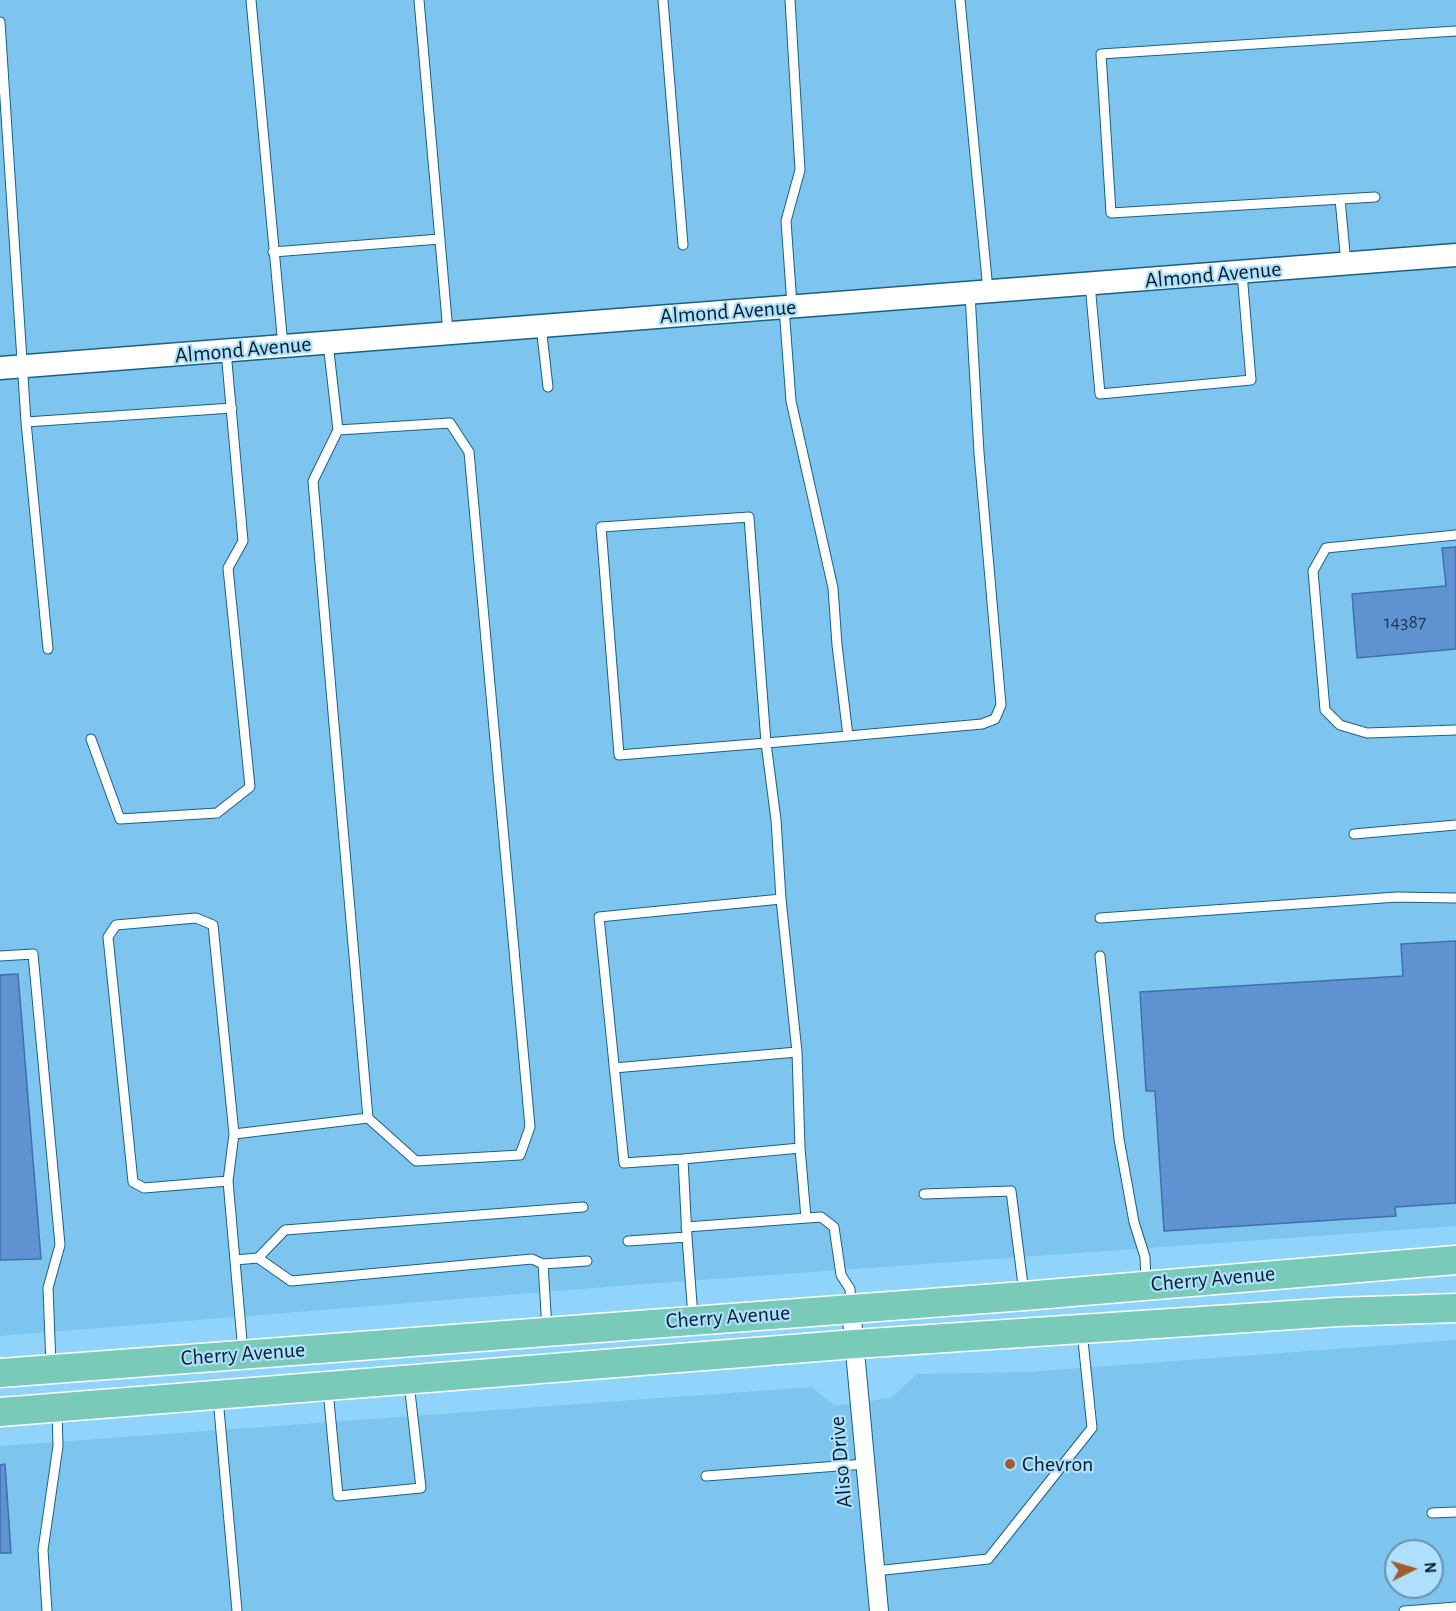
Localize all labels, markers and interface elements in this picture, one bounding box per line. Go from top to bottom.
street label: Almond Avenue [1144,256,1282,294]
street label: Almond Avenue [659,294,797,330]
street label: Almond Avenue [174,331,312,369]
house number: 14387 [1384,610,1426,634]
street label: Cherry Avenue [1150,1260,1276,1298]
street label: Cherry Avenue [665,1299,791,1335]
street label: Cherry Avenue [180,1336,306,1372]
street label: Aliso Drive [824,1415,858,1509]
place label: Chevron [1022,1451,1093,1477]
marker: Chevron [1003,1457,1017,1471]
north arrow [1384,1539,1444,1599]
text: N [1421,1561,1438,1574]

